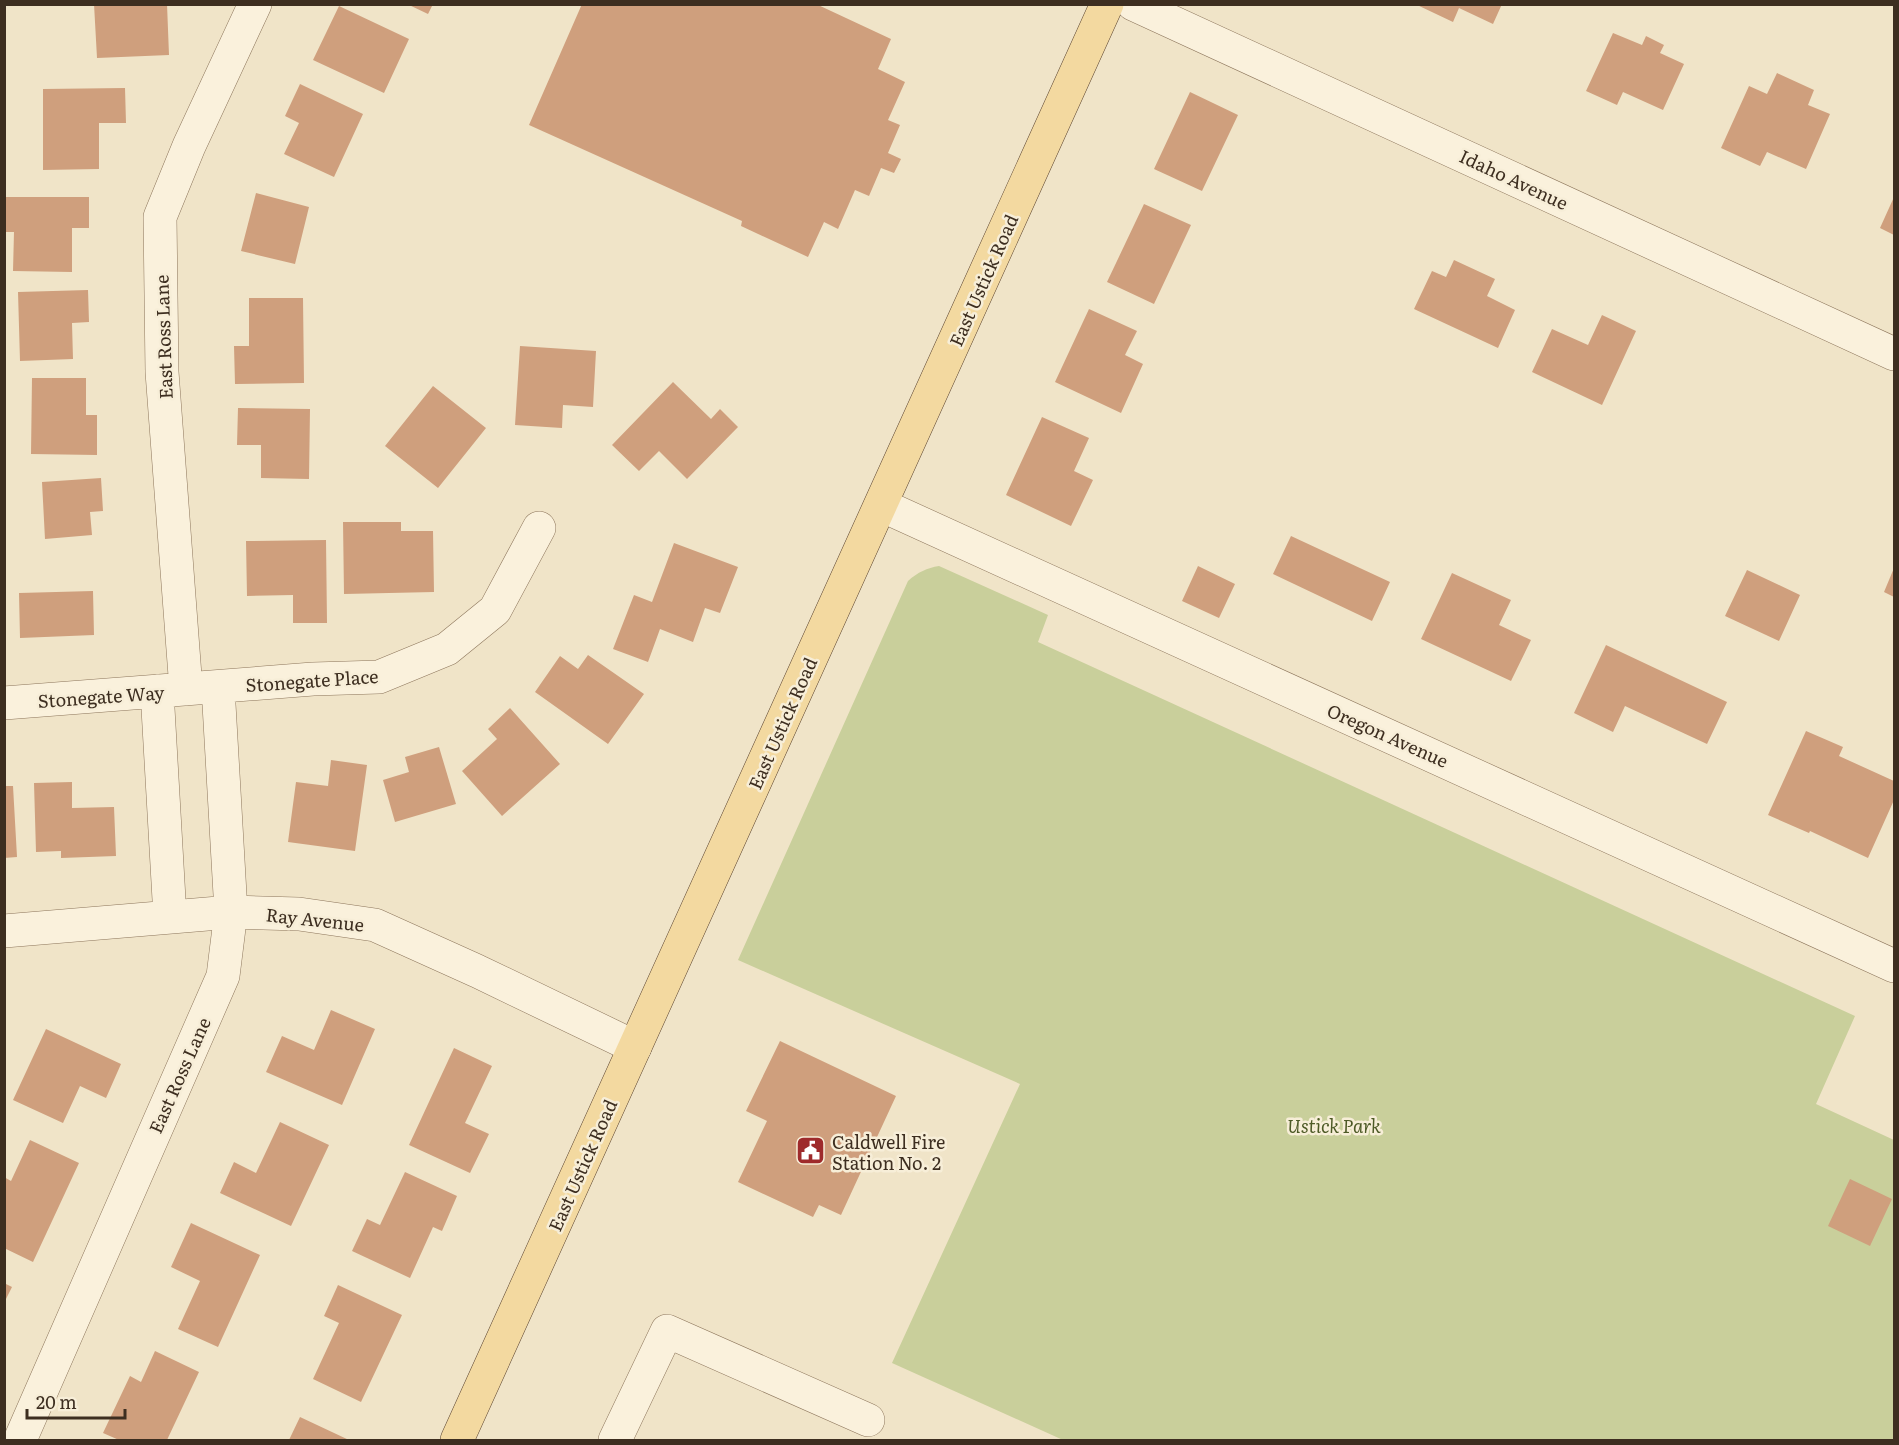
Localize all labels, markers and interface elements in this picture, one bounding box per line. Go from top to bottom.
street label: Idaho Avenue [1455,142,1573,216]
street label: East Ustick Road [942,210,1024,350]
street label: East Ross Lane [147,274,179,400]
street label: East Ustick Road [741,653,823,793]
street label: Stonegate Place [245,662,379,698]
street label: Stonegate Way [37,678,166,714]
street label: Oregon Avenue [1323,696,1453,774]
street label: Ray Avenue [265,900,365,938]
street label: East Ross Lane [141,1013,217,1137]
street label: East Ustick Road [541,1095,623,1235]
park label: Ustick Park [1287,1112,1381,1139]
place label: Caldwell Fire Station No. 2 [832,1128,945,1176]
public building icon: Caldwell Fire Station No. 2 [795,1135,827,1167]
scale bar [27,1382,124,1420]
text: 20 m [36,1388,77,1415]

